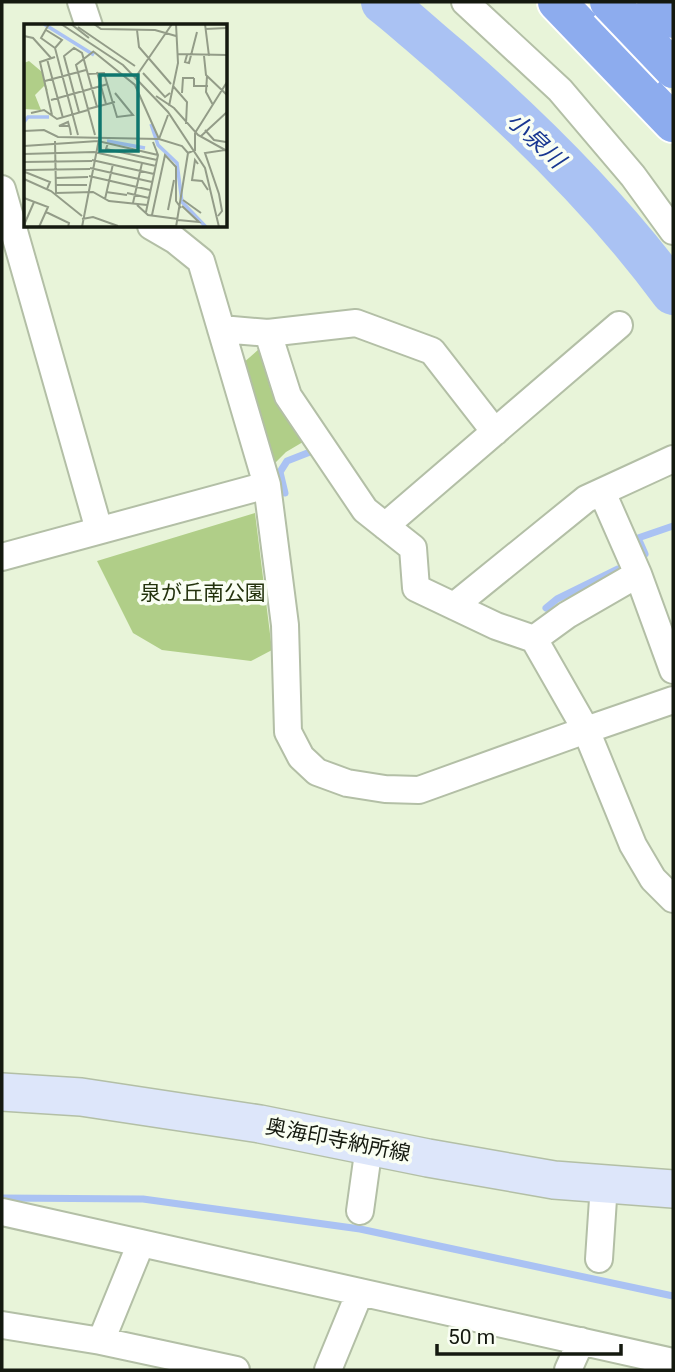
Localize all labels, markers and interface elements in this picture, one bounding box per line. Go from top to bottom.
inset map [24,24,228,228]
water label: 小泉川 [501,107,572,176]
park label: 泉が丘南公園 [140,581,266,605]
street label: 奥海印寺納所線 [264,1114,412,1166]
scale bar [437,1312,621,1356]
text: 50 m [448,1325,495,1349]

